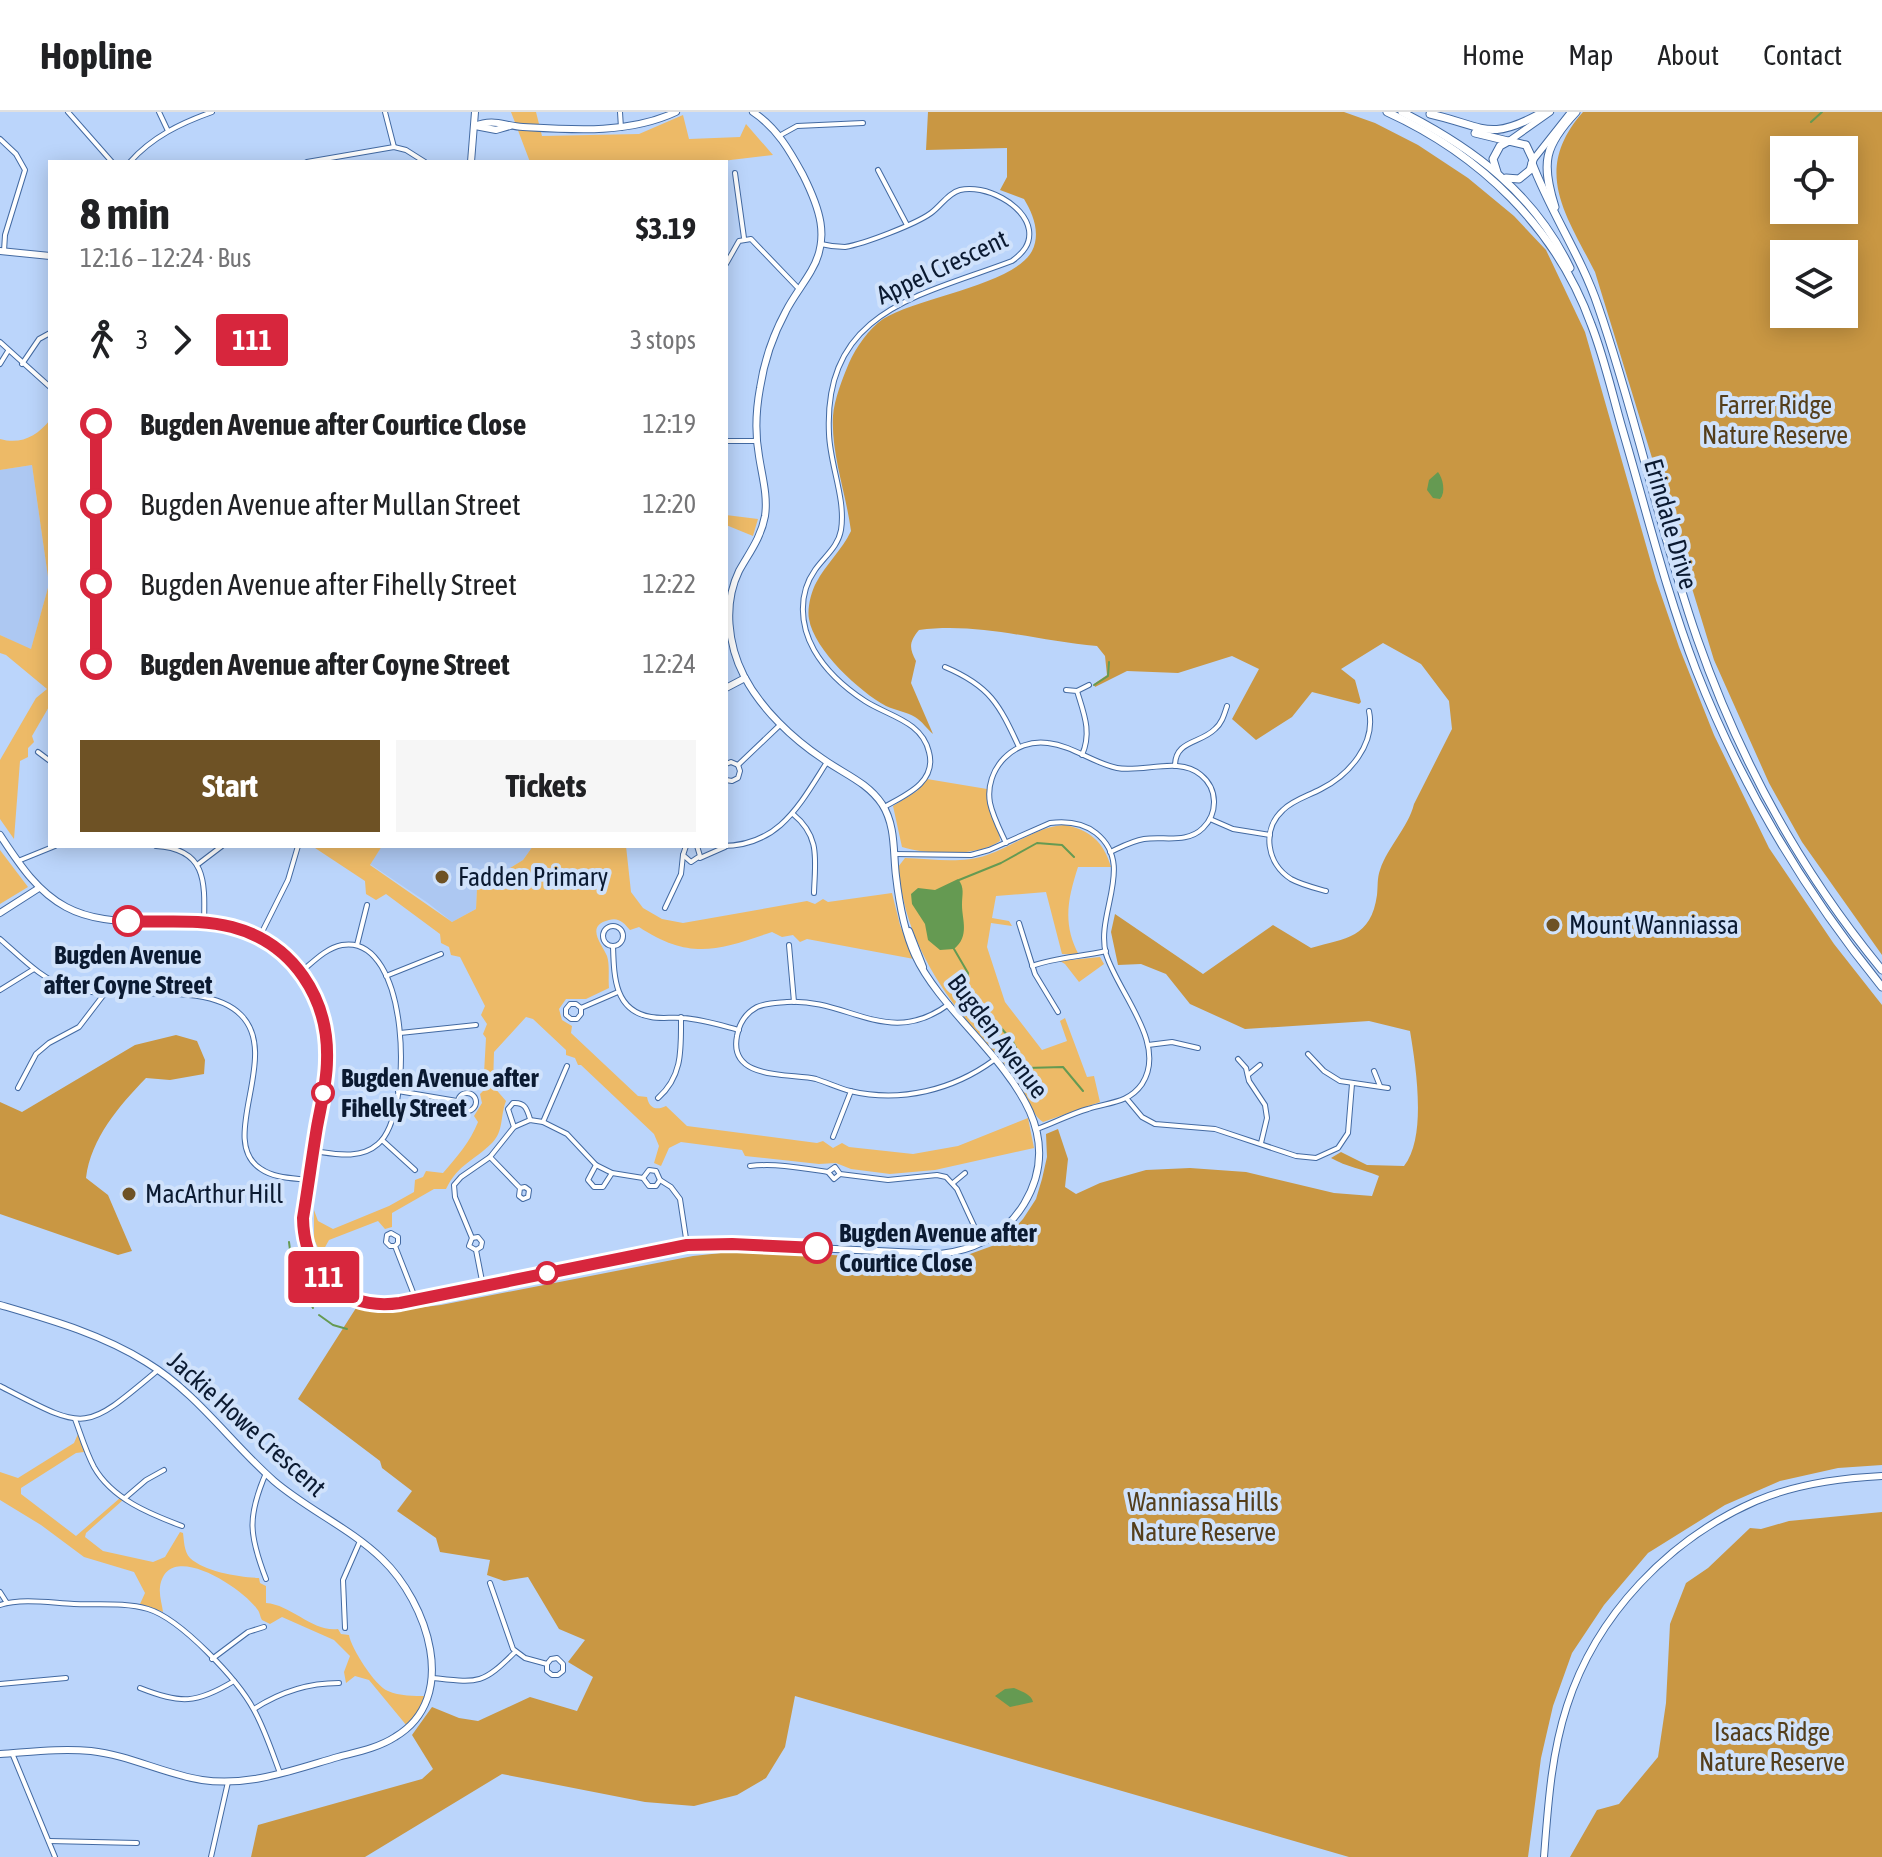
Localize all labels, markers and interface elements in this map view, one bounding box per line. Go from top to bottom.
text: Hopline [40,34,152,77]
text: Home [1462,39,1524,71]
text: Map [1568,39,1613,71]
text: About [1657,39,1719,71]
text: Contact [1763,39,1842,71]
map controls [1770,136,1858,328]
button: locate [1770,136,1858,224]
text: 8 min [80,188,170,238]
text: $3.19 [636,211,696,245]
street label: Appel Crescent [872,223,1012,311]
button: layers [1770,240,1858,328]
text: 12:16 – 12:24 · Bus [80,243,251,273]
icon: walk [80,318,124,362]
icon: forward [160,318,204,362]
text: 111 [232,324,272,356]
text: 3 [136,325,148,355]
text: 3 stops [630,325,696,355]
park label: Farrer Ridge Nature Reserve [1702,390,1848,450]
text: Bugden Avenue after Courtice Close [140,407,526,441]
text: 12:19 [642,409,696,439]
street label: Erindale Drive [1638,455,1704,593]
text: Bugden Avenue after Mullan Street [140,487,521,521]
text: 12:20 [642,489,696,519]
text: Bugden Avenue after Fihelly Street [140,567,517,601]
text: 12:22 [642,569,696,599]
text: Bugden Avenue after Coyne Street [140,647,510,681]
text: 12:24 [642,649,696,679]
button: Start [80,740,380,832]
button: Tickets [396,740,696,832]
place label: Fadden Primary [458,862,609,892]
marker: Fadden Primary [433,868,451,886]
marker: Bugden Avenue after Coyne Street [113,906,143,936]
place label: Mount Wanniassa [1569,910,1739,940]
marker: Mount Wanniassa [1544,916,1562,934]
place label: Bugden Avenue after Coyne Street [44,940,213,1000]
street label: Bugden Avenue [942,968,1054,1104]
place label: Bugden Avenue after Fihelly Street [341,1063,540,1123]
marker: Bugden Avenue after Fihelly Street [312,1082,334,1104]
place label: MacArthur Hill [145,1179,283,1209]
marker: MacArthur Hill [120,1185,138,1203]
place label: Bugden Avenue after Courtice Close [839,1218,1038,1278]
marker: Bugden Avenue after Courtice Close [802,1233,832,1263]
line badge: 111 [278,1251,370,1303]
text: 111 [304,1261,344,1293]
unlabelled marker [536,1262,558,1284]
street label: Jackie Howe Crescent [162,1345,332,1503]
park label: Wanniassa Hills Nature Reserve [1127,1487,1279,1547]
park label: Isaacs Ridge Nature Reserve [1699,1717,1845,1777]

